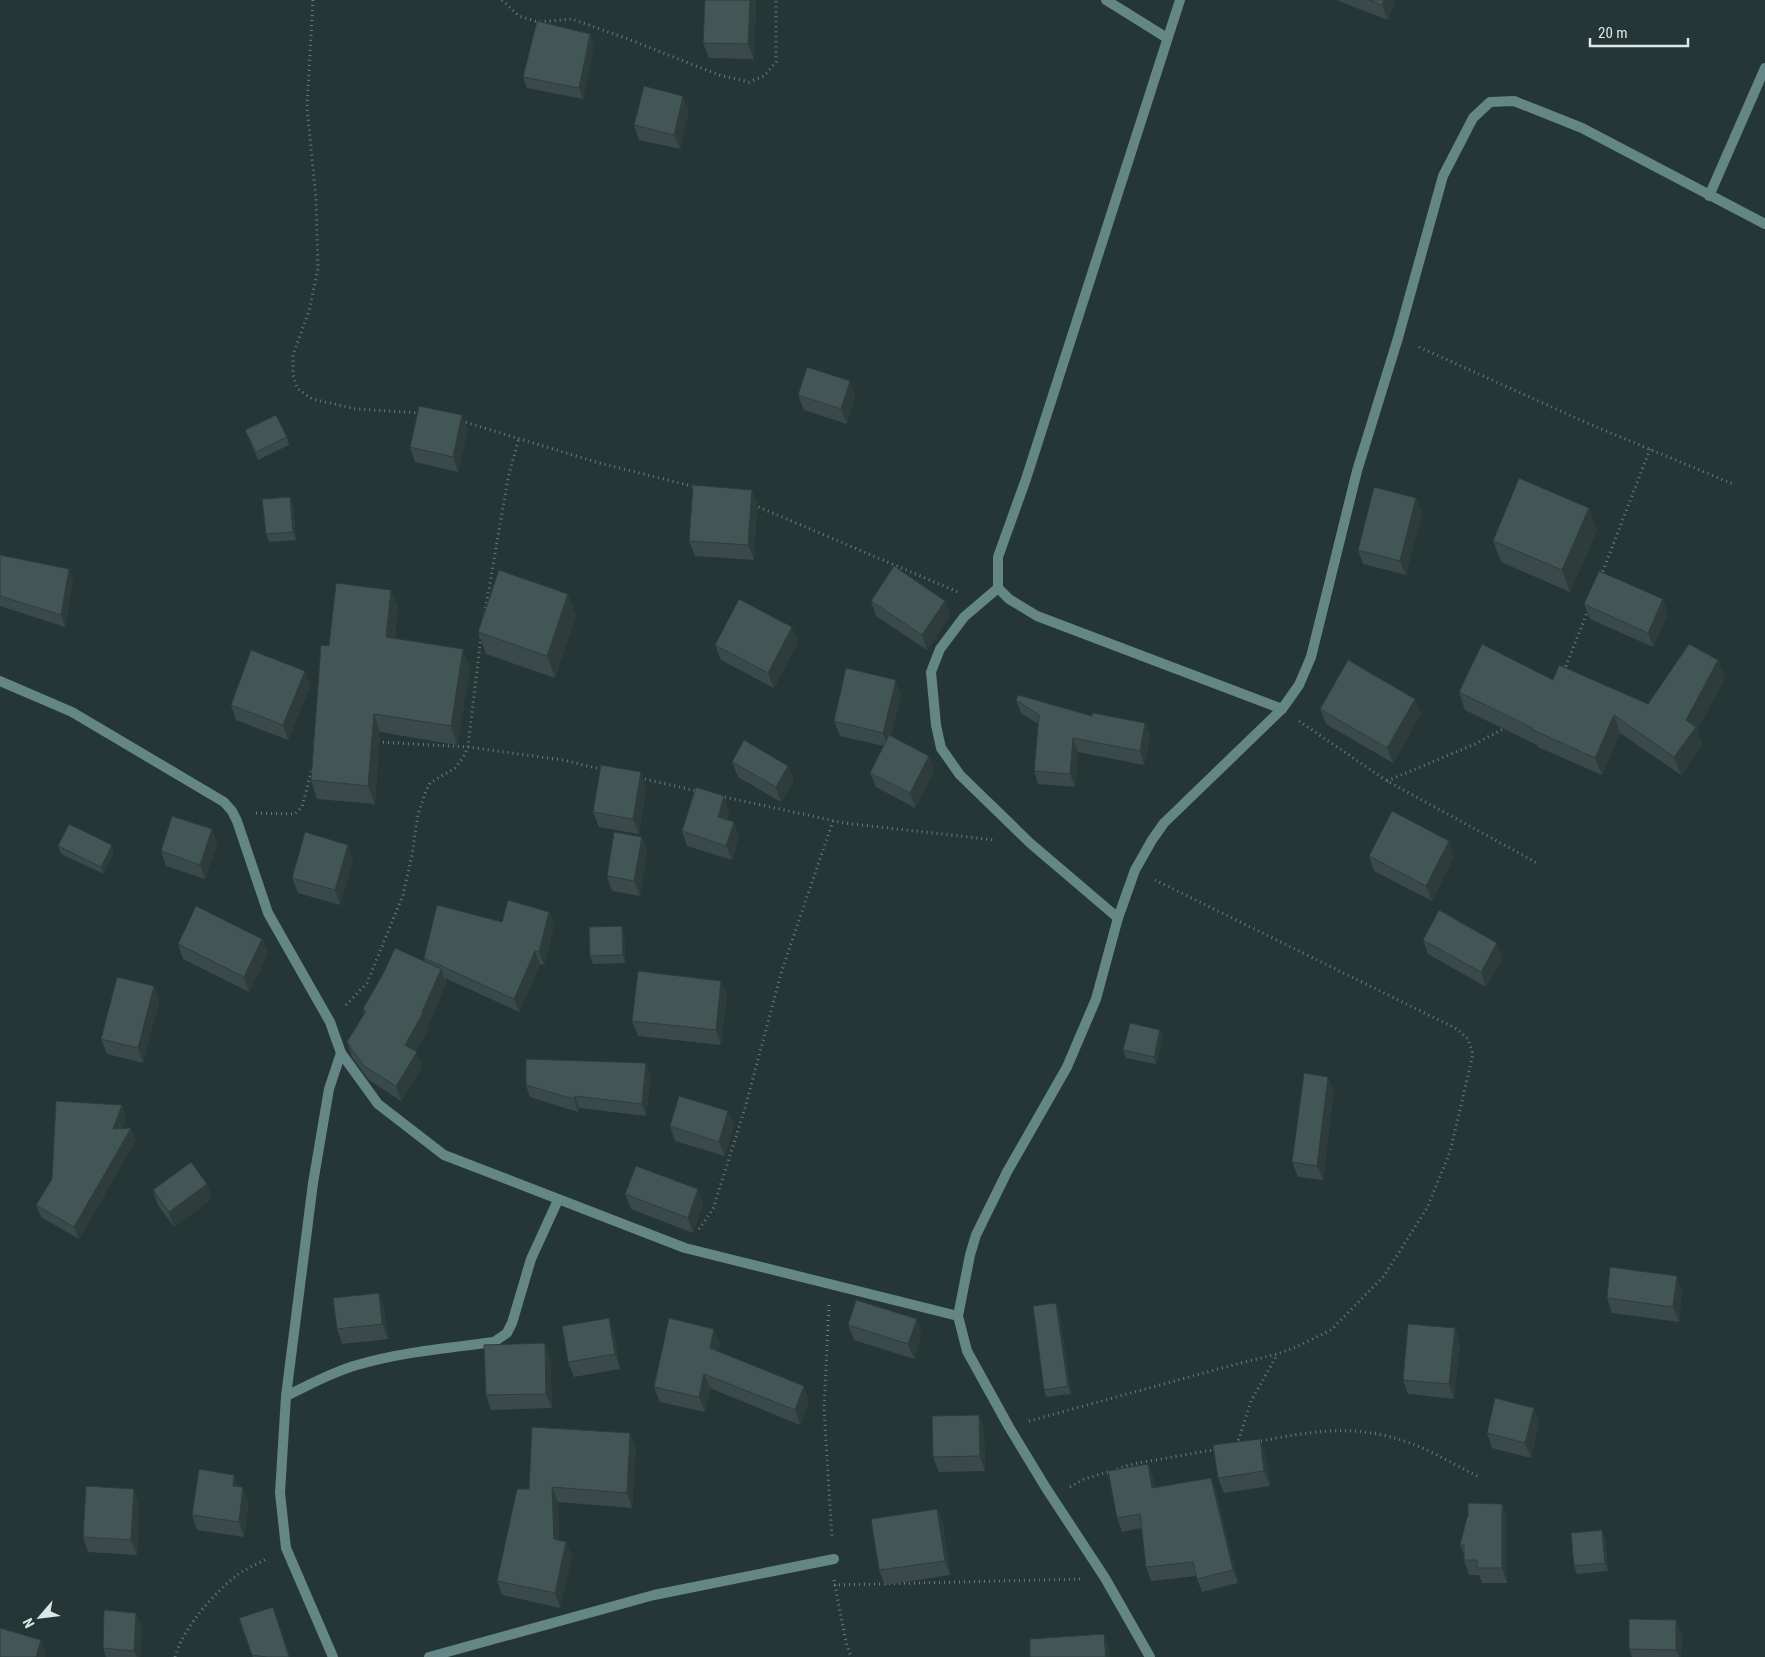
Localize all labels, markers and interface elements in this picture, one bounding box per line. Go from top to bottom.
scale bar [1590,15,1688,47]
text: 20 m [1598,24,1628,42]
north arrow [15,1592,65,1642]
text: N [19,1616,38,1631]

